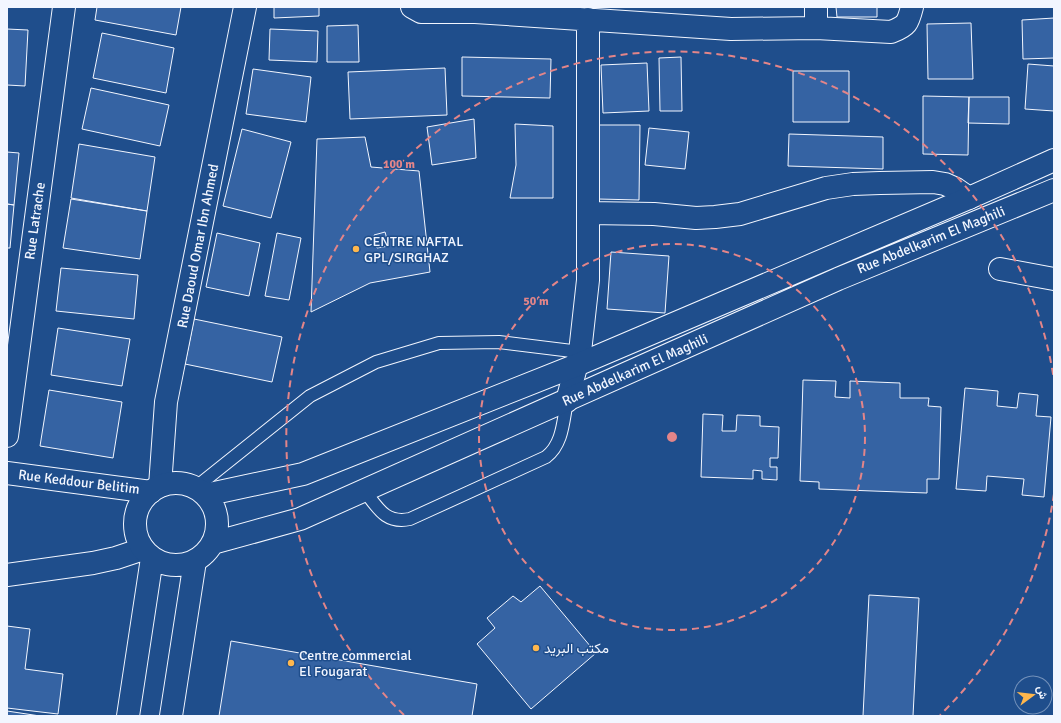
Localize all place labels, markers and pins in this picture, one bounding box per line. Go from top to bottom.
place label: CENTRE NAFTAL GPL/SIRGHAZ [364,233,463,266]
marker: CENTRE NAFTAL GPL/SIRGHAZ [351,244,361,254]
centre of rings [665,430,679,444]
place label: مكتب البريد [544,640,609,657]
marker: مكتب البريد [531,643,541,653]
place label: Centre commercial El Fougarat [299,647,412,680]
marker: Centre commercial El Fougarat [286,658,296,668]

